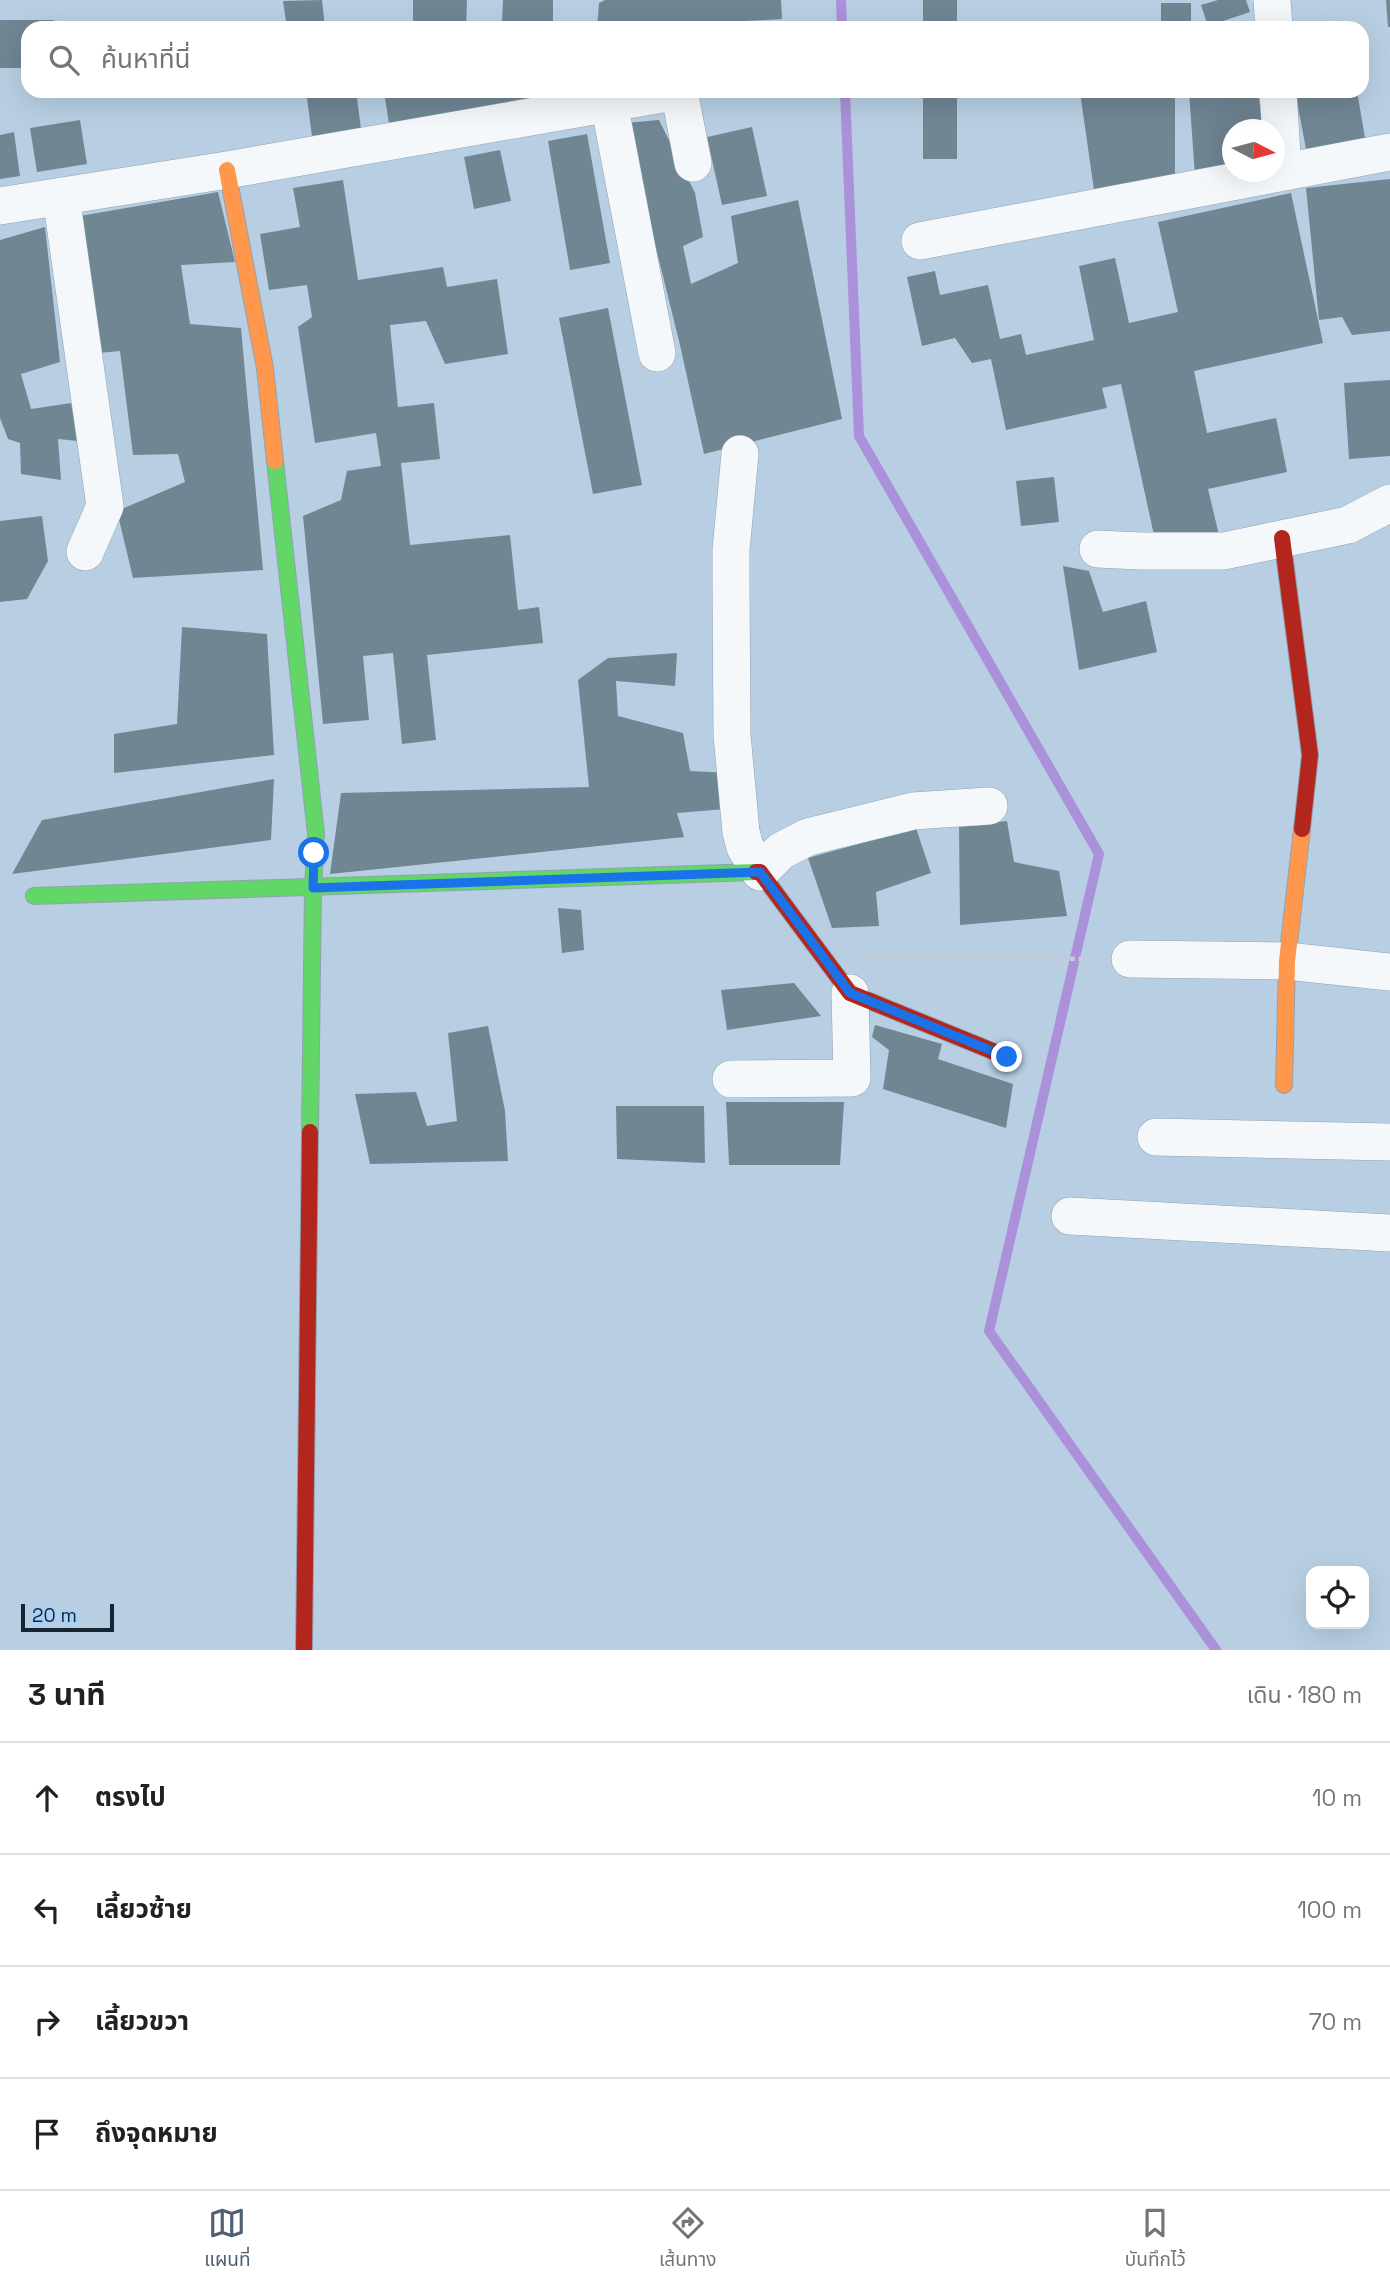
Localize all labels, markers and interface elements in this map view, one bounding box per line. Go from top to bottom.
search box [21,21,1369,98]
icon: search [45,41,83,79]
text: ค้นหาที่นี่ [101,42,191,76]
north arrow [1222,119,1285,182]
route start [298,837,329,868]
route end [991,1041,1022,1072]
map controls [1306,1566,1369,1629]
button: locate [1306,1566,1369,1629]
scale bar [21,1601,114,1633]
text: 20 m [32,1603,77,1628]
text: 3 นาที [28,1675,106,1714]
text: เดิน · 180 m [1247,1680,1362,1710]
icon: ahead [28,1779,66,1817]
text: ตรงไป [95,1780,166,1814]
text: 10 m [1312,1783,1362,1813]
icon: left [28,1891,66,1929]
text: เลี้ยวซ้าย [95,1892,192,1926]
text: 100 m [1297,1895,1362,1925]
icon: right [28,2003,66,2041]
text: เลี้ยวขวา [95,2004,189,2038]
text: 70 m [1309,2007,1362,2037]
icon: arrive [28,2115,66,2153]
text: ถึงจุดหมาย [95,2116,218,2150]
tab: แผนที่ [204,2204,251,2275]
tab: เส้นทาง [659,2204,716,2275]
tab: บันทึกไว้ [1125,2204,1186,2275]

